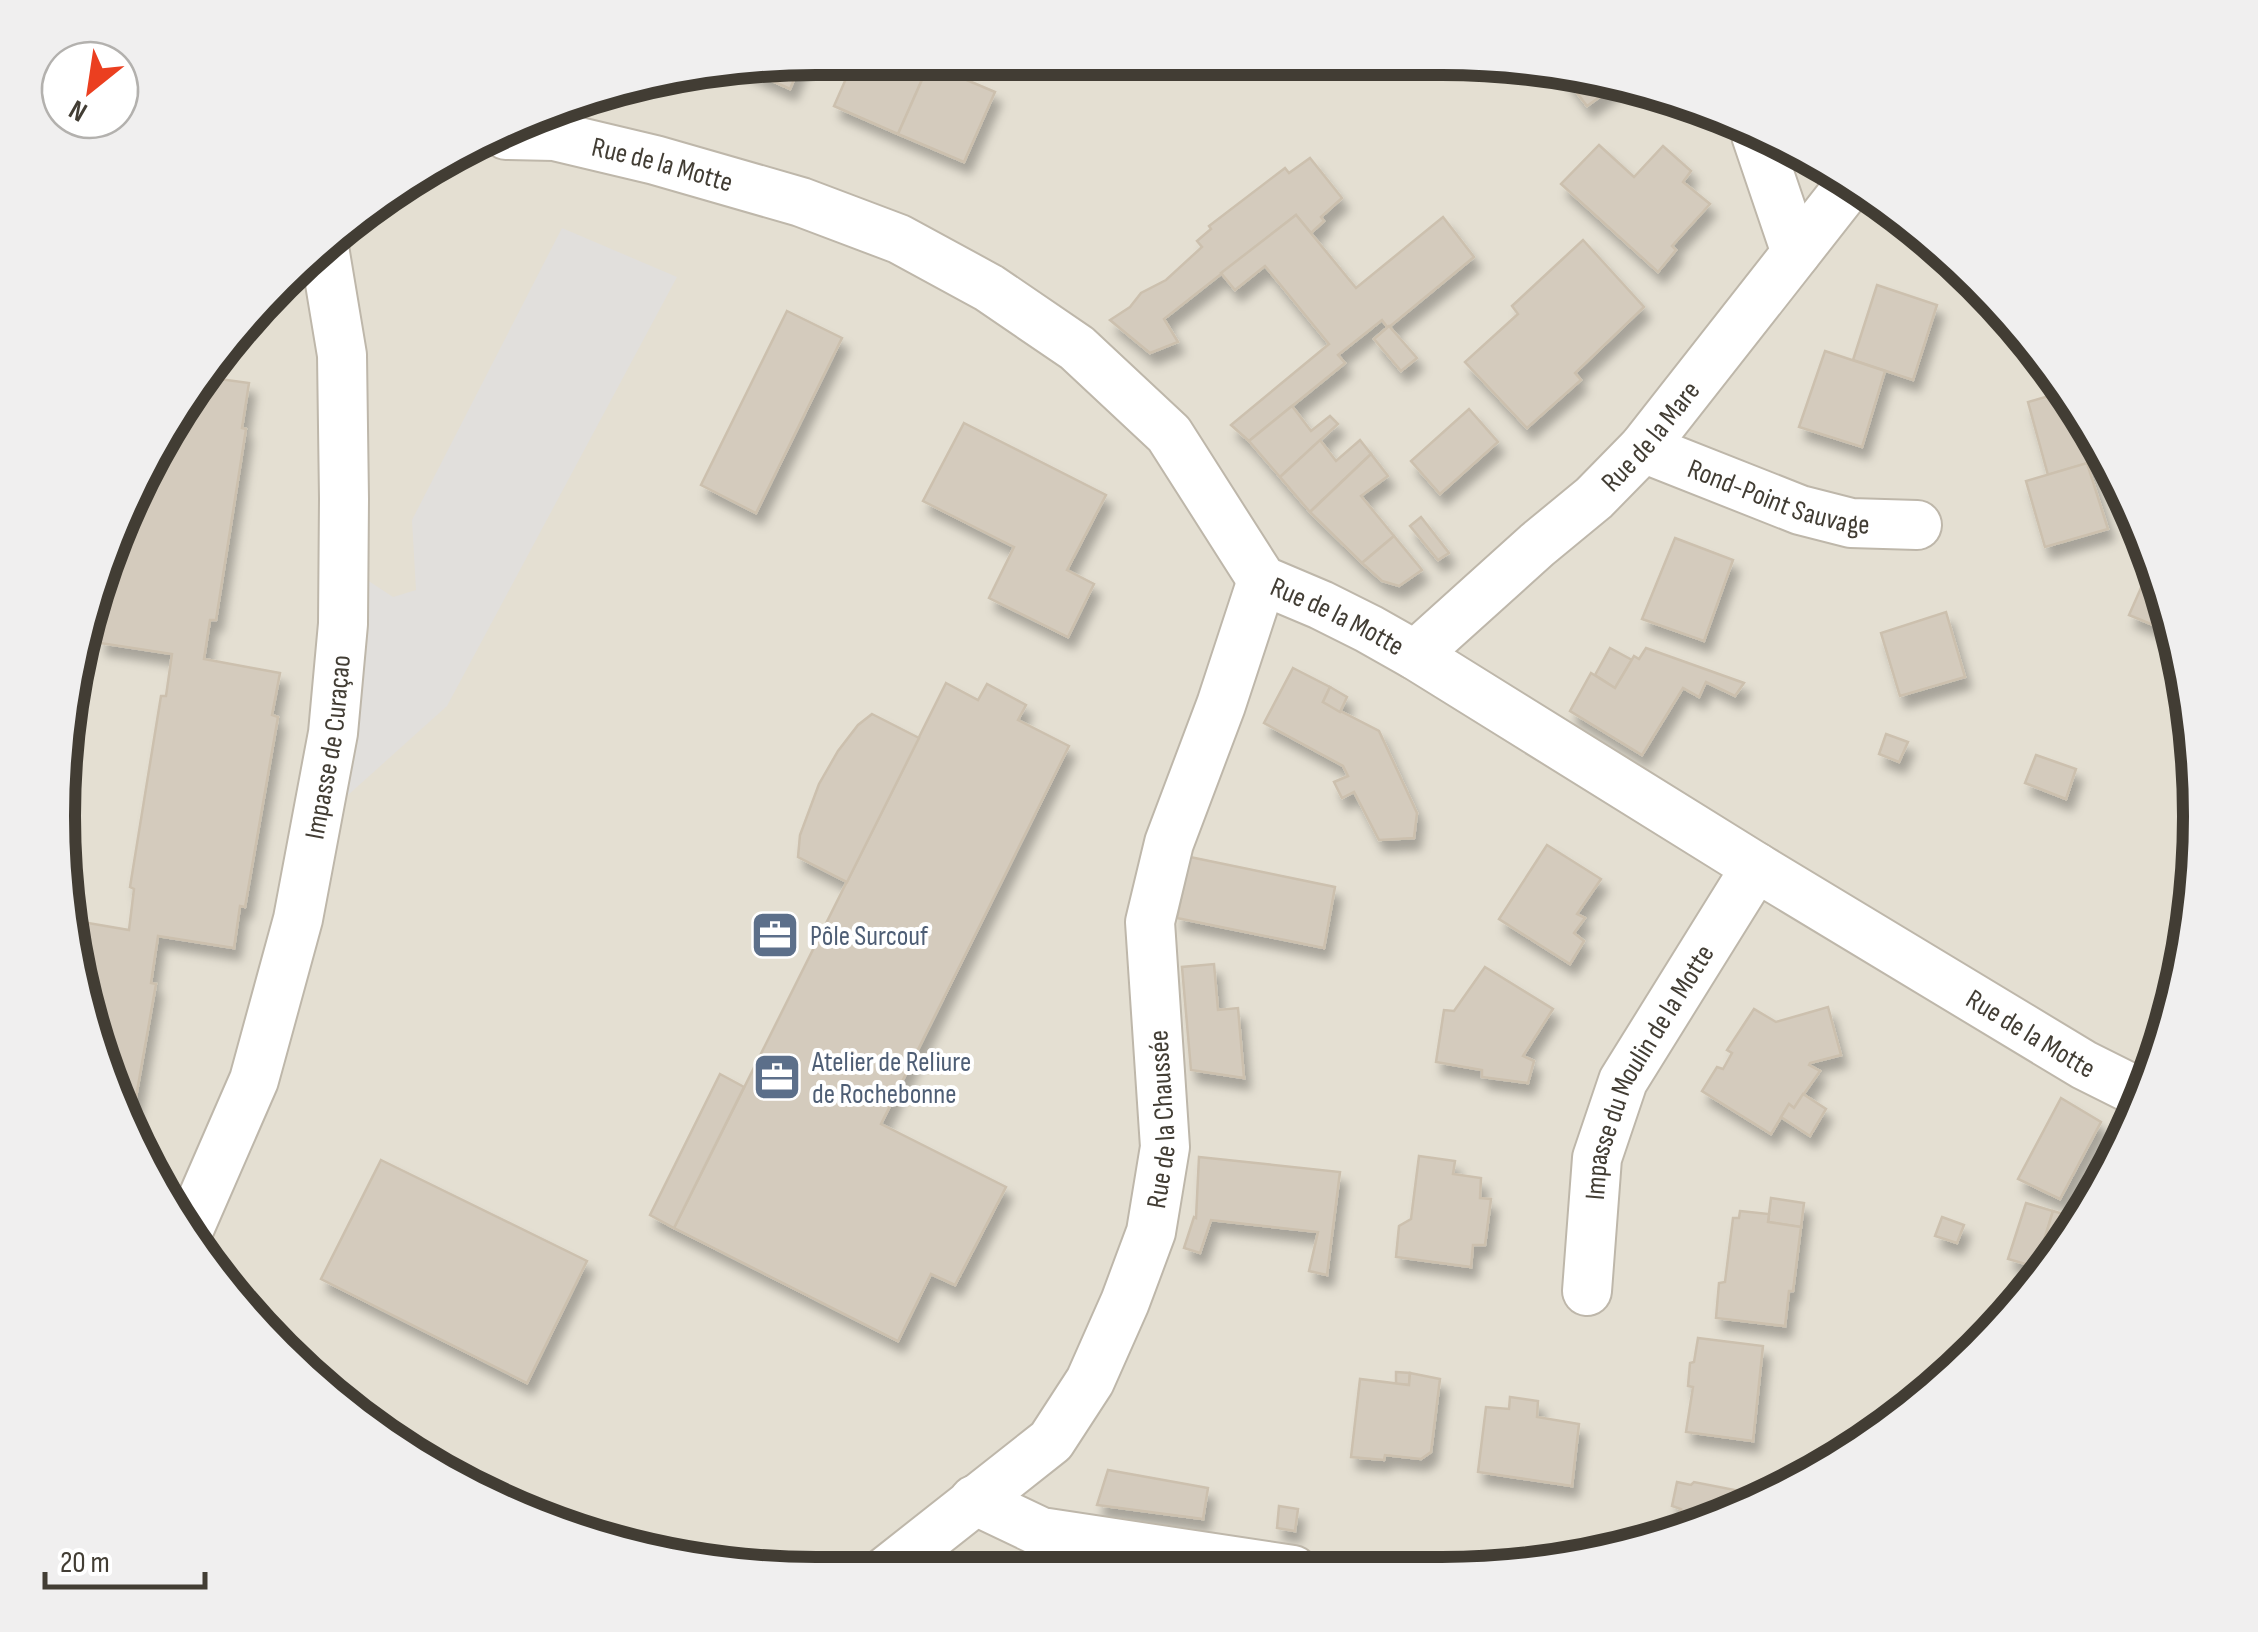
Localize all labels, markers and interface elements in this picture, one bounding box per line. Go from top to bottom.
north arrow [40,40,140,140]
text: N [64,92,93,128]
street label: Rue de la Motte [588,131,736,200]
street label: Rue de la Mare [1595,375,1707,499]
street label: Rond-Point Sauvage [1683,452,1870,542]
street label: Rue de la Motte [1265,571,1409,663]
street label: Impasse de Curaçao [298,654,358,842]
office icon: Pôle Surcouf [749,909,801,961]
place label: Pôle Surcouf [810,920,929,953]
street label: Impasse du Moulin de la Motte [1579,939,1722,1201]
street label: Rue de la Motte [1960,983,2100,1086]
street label: Rue de la Chaussée [1140,1029,1183,1211]
place label: Atelier de Reliure de Rochebonne [811,1046,971,1111]
office icon: Atelier de Reliure de Rochebonne [751,1051,803,1103]
scale bar [45,1527,205,1589]
text: 20 m [60,1545,110,1581]

